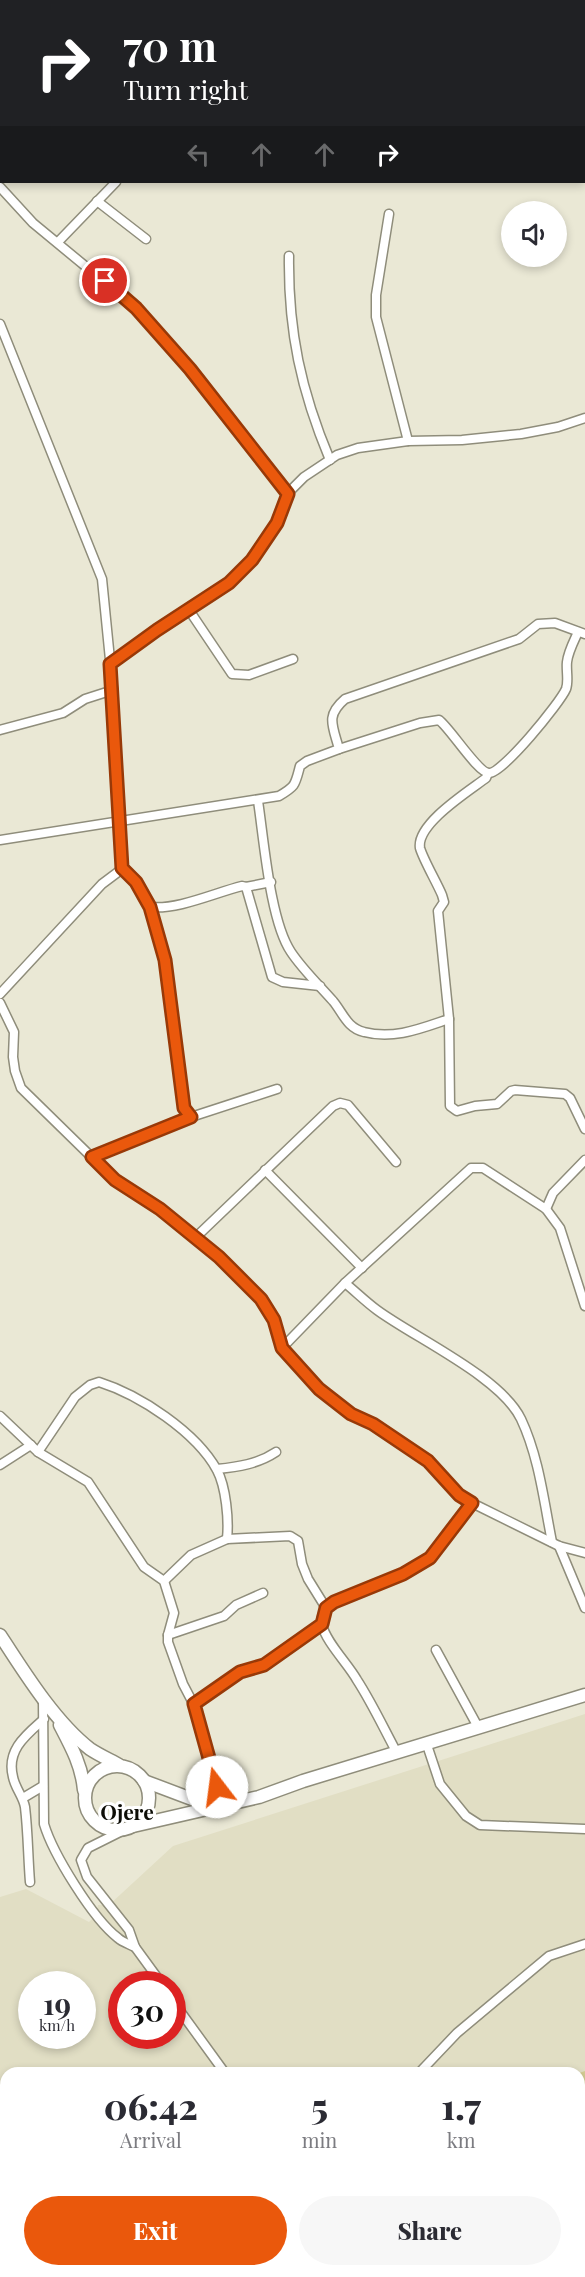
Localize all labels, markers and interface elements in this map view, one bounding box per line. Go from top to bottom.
text: 70 m [123,17,217,73]
icon: right [24,24,102,102]
text: Turn right [123,71,248,107]
icon: left [182,138,215,171]
icon: ahead [245,138,278,171]
icon: ahead [308,138,341,171]
icon: right [371,138,404,171]
map controls [501,201,567,267]
button: sound [501,201,567,267]
pin [79,255,130,306]
icon: arrive [88,264,121,297]
position arrow [185,1755,249,1819]
district label: Ojere [100,1797,154,1825]
speed limit sign: 30 [108,1971,186,2049]
text: 19 [43,1983,71,2023]
text: km/h [39,2015,75,2035]
text: 06:42 [104,2081,198,2129]
text: 5 [311,2081,328,2129]
text: 1.7 [441,2081,481,2129]
text: Arrival [120,2126,182,2153]
text: min [302,2126,337,2153]
text: km [447,2126,476,2153]
button: Exit [24,2196,287,2265]
button: Share [299,2196,561,2265]

